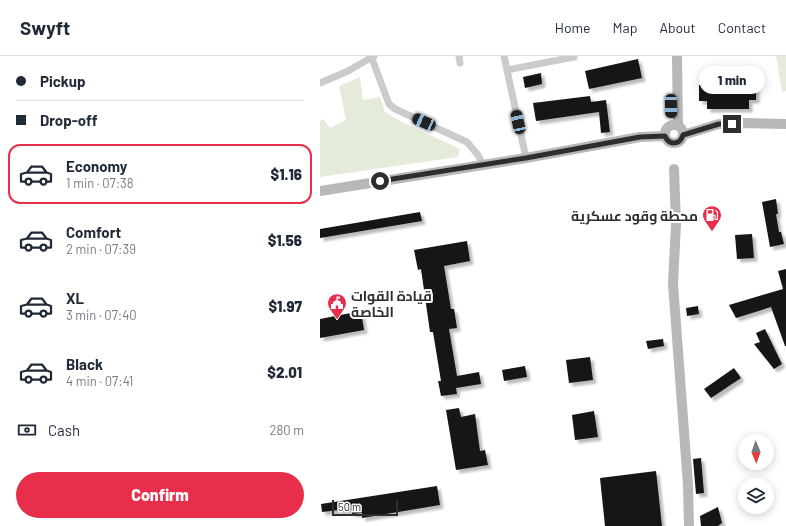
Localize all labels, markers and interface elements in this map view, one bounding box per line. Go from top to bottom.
text: Swyft [20,16,70,39]
text: Home [555,19,591,36]
text: Map [613,19,637,36]
text: About [659,19,696,36]
text: Contact [718,19,766,36]
callout: 1 min [699,66,765,94]
text: Pickup [40,72,86,90]
text: 1 min [718,72,746,88]
car [665,94,677,118]
car [510,109,526,135]
text: Drop-off [40,111,98,129]
car [411,112,437,132]
route end [723,115,741,133]
icon: car [18,156,54,192]
text: Economy [66,157,127,175]
text: $1.16 [271,165,302,183]
route start [371,172,389,190]
text: 1 min · 07:38 [66,175,134,191]
fuel station icon: محطة وقود عسكرية [701,204,723,232]
place label: محطة وقود عسكرية [571,207,698,225]
icon: car [18,222,54,258]
text: Comfort [66,223,121,241]
text: $1.56 [268,231,302,249]
text: 2 min · 07:39 [66,241,136,257]
place label: قيادة القوات الخاصة [351,287,432,320]
icon: car [18,288,54,324]
text: XL [66,289,84,307]
public building icon: قيادة القوات الخاصة [326,292,348,320]
text: $1.97 [268,297,302,315]
text: 3 min · 07:40 [66,307,137,323]
icon: car [18,354,54,390]
text: Black [66,355,103,373]
text: $2.01 [267,363,302,381]
text: 4 min · 07:41 [66,373,133,389]
icon: cash [16,419,38,441]
text: Cash [48,421,80,439]
text: 280 m [270,422,304,438]
north arrow [738,434,774,470]
map controls [738,434,774,514]
button: Confirm [16,472,304,518]
button: layers [738,478,774,514]
scale bar [332,498,398,517]
text: 50 m [338,500,361,513]

